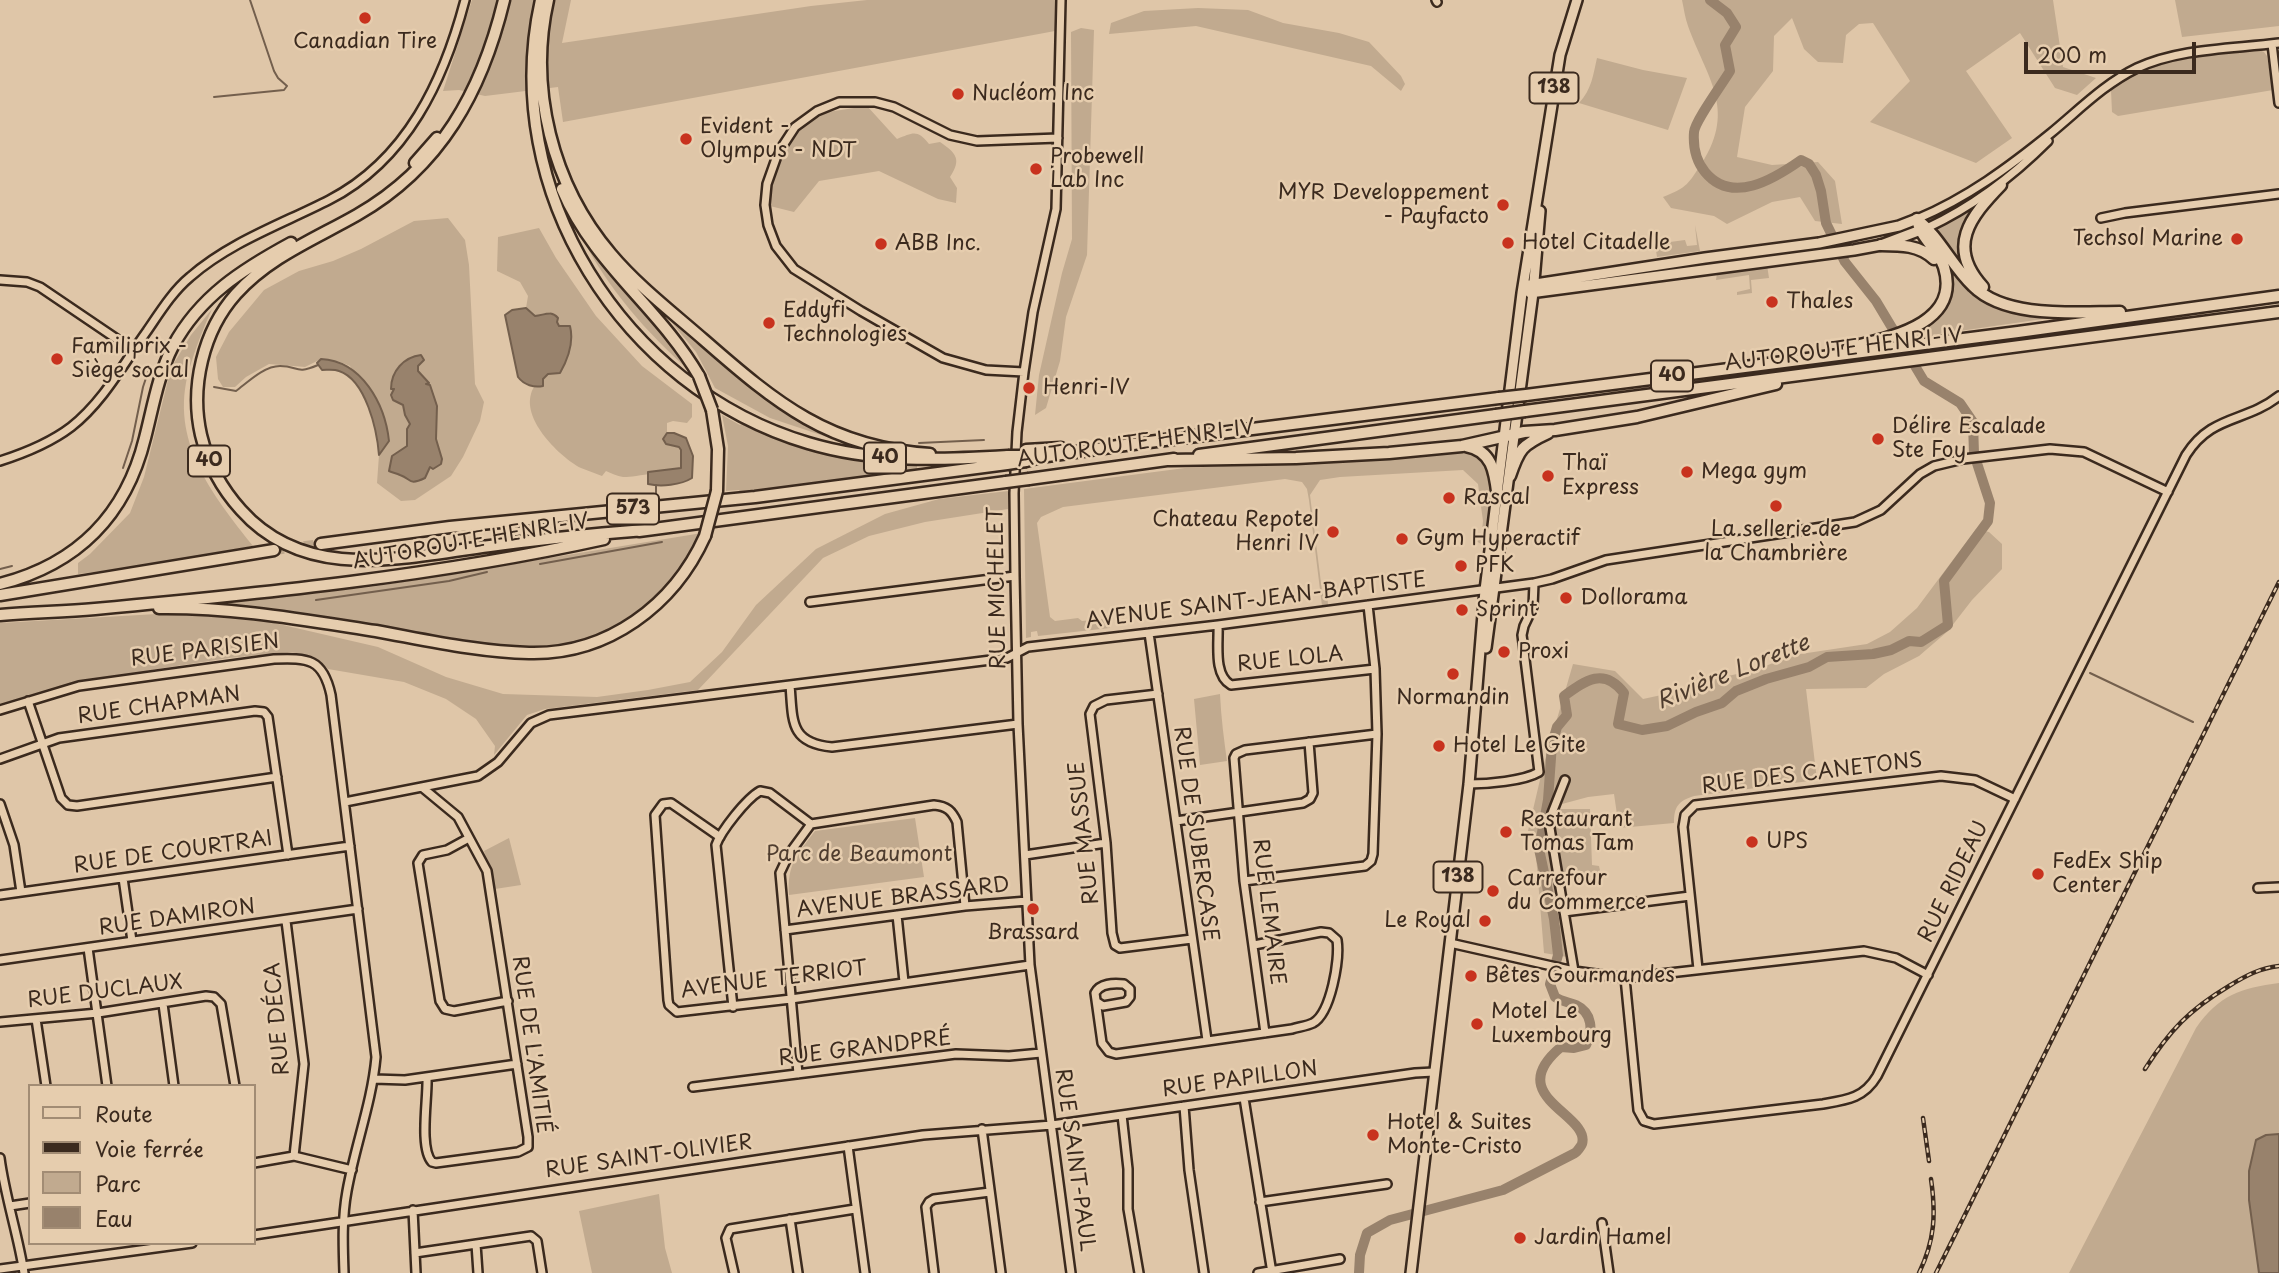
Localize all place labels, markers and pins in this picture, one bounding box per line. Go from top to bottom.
marker: Canadian Tire [357,10,373,26]
place label: Canadian Tire [293,29,437,55]
place label: Nucléom Inc [972,81,1094,107]
marker: Nucléom Inc [950,86,966,102]
place label: Evident - Olympus - NDT [700,114,856,164]
marker: Evident - Olympus - NDT [678,131,694,147]
place label: Probewell Lab Inc [1050,144,1144,194]
marker: Probewell Lab Inc [1028,161,1044,177]
place label: MYR Developpement - Payfacto [1278,180,1489,230]
marker: MYR Developpement - Payfacto [1495,197,1511,213]
place label: Techsol Marine [2073,226,2223,252]
place label: Hotel Citadelle [1522,230,1670,256]
place label: ABB Inc. [895,231,981,257]
marker: Techsol Marine [2229,231,2245,247]
marker: Hotel Citadelle [1500,235,1516,251]
marker: ABB Inc. [873,236,889,252]
place label: Thales [1786,289,1853,315]
marker: Thales [1764,294,1780,310]
place label: Eddyfi Technologies [783,298,907,348]
marker: Eddyfi Technologies [761,315,777,331]
place label: Familiprix - Siège social [71,334,189,384]
marker: Familiprix - Siège social [49,351,65,367]
place label: Henri-IV [1043,375,1130,401]
marker: Henri-IV [1021,380,1037,396]
place label: Délire Escalade Ste Foy [1892,414,2046,464]
marker: Délire Escalade Ste Foy [1870,431,1886,447]
place label: Thaï Express [1562,451,1639,501]
place label: Mega gym [1701,459,1807,485]
marker: Mega gym [1679,464,1695,480]
marker: Thaï Express [1540,468,1556,484]
place label: Rascal [1463,485,1530,511]
marker: Rascal [1441,490,1457,506]
marker: La sellerie de la Chambrière [1768,498,1784,514]
place label: Chateau Repotel Henri IV [1152,507,1319,557]
place label: La sellerie de la Chambrière [1704,517,1848,567]
marker: Chateau Repotel Henri IV [1325,524,1341,540]
place label: Gym Hyperactif [1416,526,1580,552]
marker: Gym Hyperactif [1394,531,1410,547]
place label: PFK [1475,553,1514,579]
marker: PFK [1453,558,1469,574]
place label: Dollorama [1580,585,1688,611]
marker: Dollorama [1558,590,1574,606]
place label: Sprint [1476,597,1538,623]
marker: Sprint [1454,602,1470,618]
place label: Proxi [1518,639,1569,665]
marker: Proxi [1496,644,1512,660]
marker: Normandin [1445,666,1461,682]
place label: Normandin [1396,685,1510,711]
place label: Hotel Le Gite [1453,733,1586,759]
marker: Hotel Le Gite [1431,738,1447,754]
place label: Restaurant Tomas Tam [1520,807,1634,857]
marker: Restaurant Tomas Tam [1498,824,1514,840]
place label: UPS [1766,829,1809,855]
marker: UPS [1744,834,1760,850]
place label: FedEx Ship Center [2052,849,2163,899]
place label: Carrefour du Commerce [1507,866,1646,916]
marker: FedEx Ship Center [2030,866,2046,882]
marker: Carrefour du Commerce [1485,883,1501,899]
marker: Brassard [1025,901,1041,917]
place label: Le Royal [1384,908,1471,934]
marker: Le Royal [1477,913,1493,929]
place label: Brassard [987,920,1079,946]
place label: Bêtes Gourmandes [1485,963,1675,989]
marker: Bêtes Gourmandes [1463,968,1479,984]
place label: Motel Le Luxembourg [1491,999,1612,1049]
marker: Motel Le Luxembourg [1469,1016,1485,1032]
place label: Hotel & Suites Monte-Cristo [1387,1110,1531,1160]
marker: Hotel & Suites Monte-Cristo [1365,1127,1381,1143]
place label: Jardin Hamel [1534,1225,1671,1251]
marker: Jardin Hamel [1512,1230,1528,1246]

